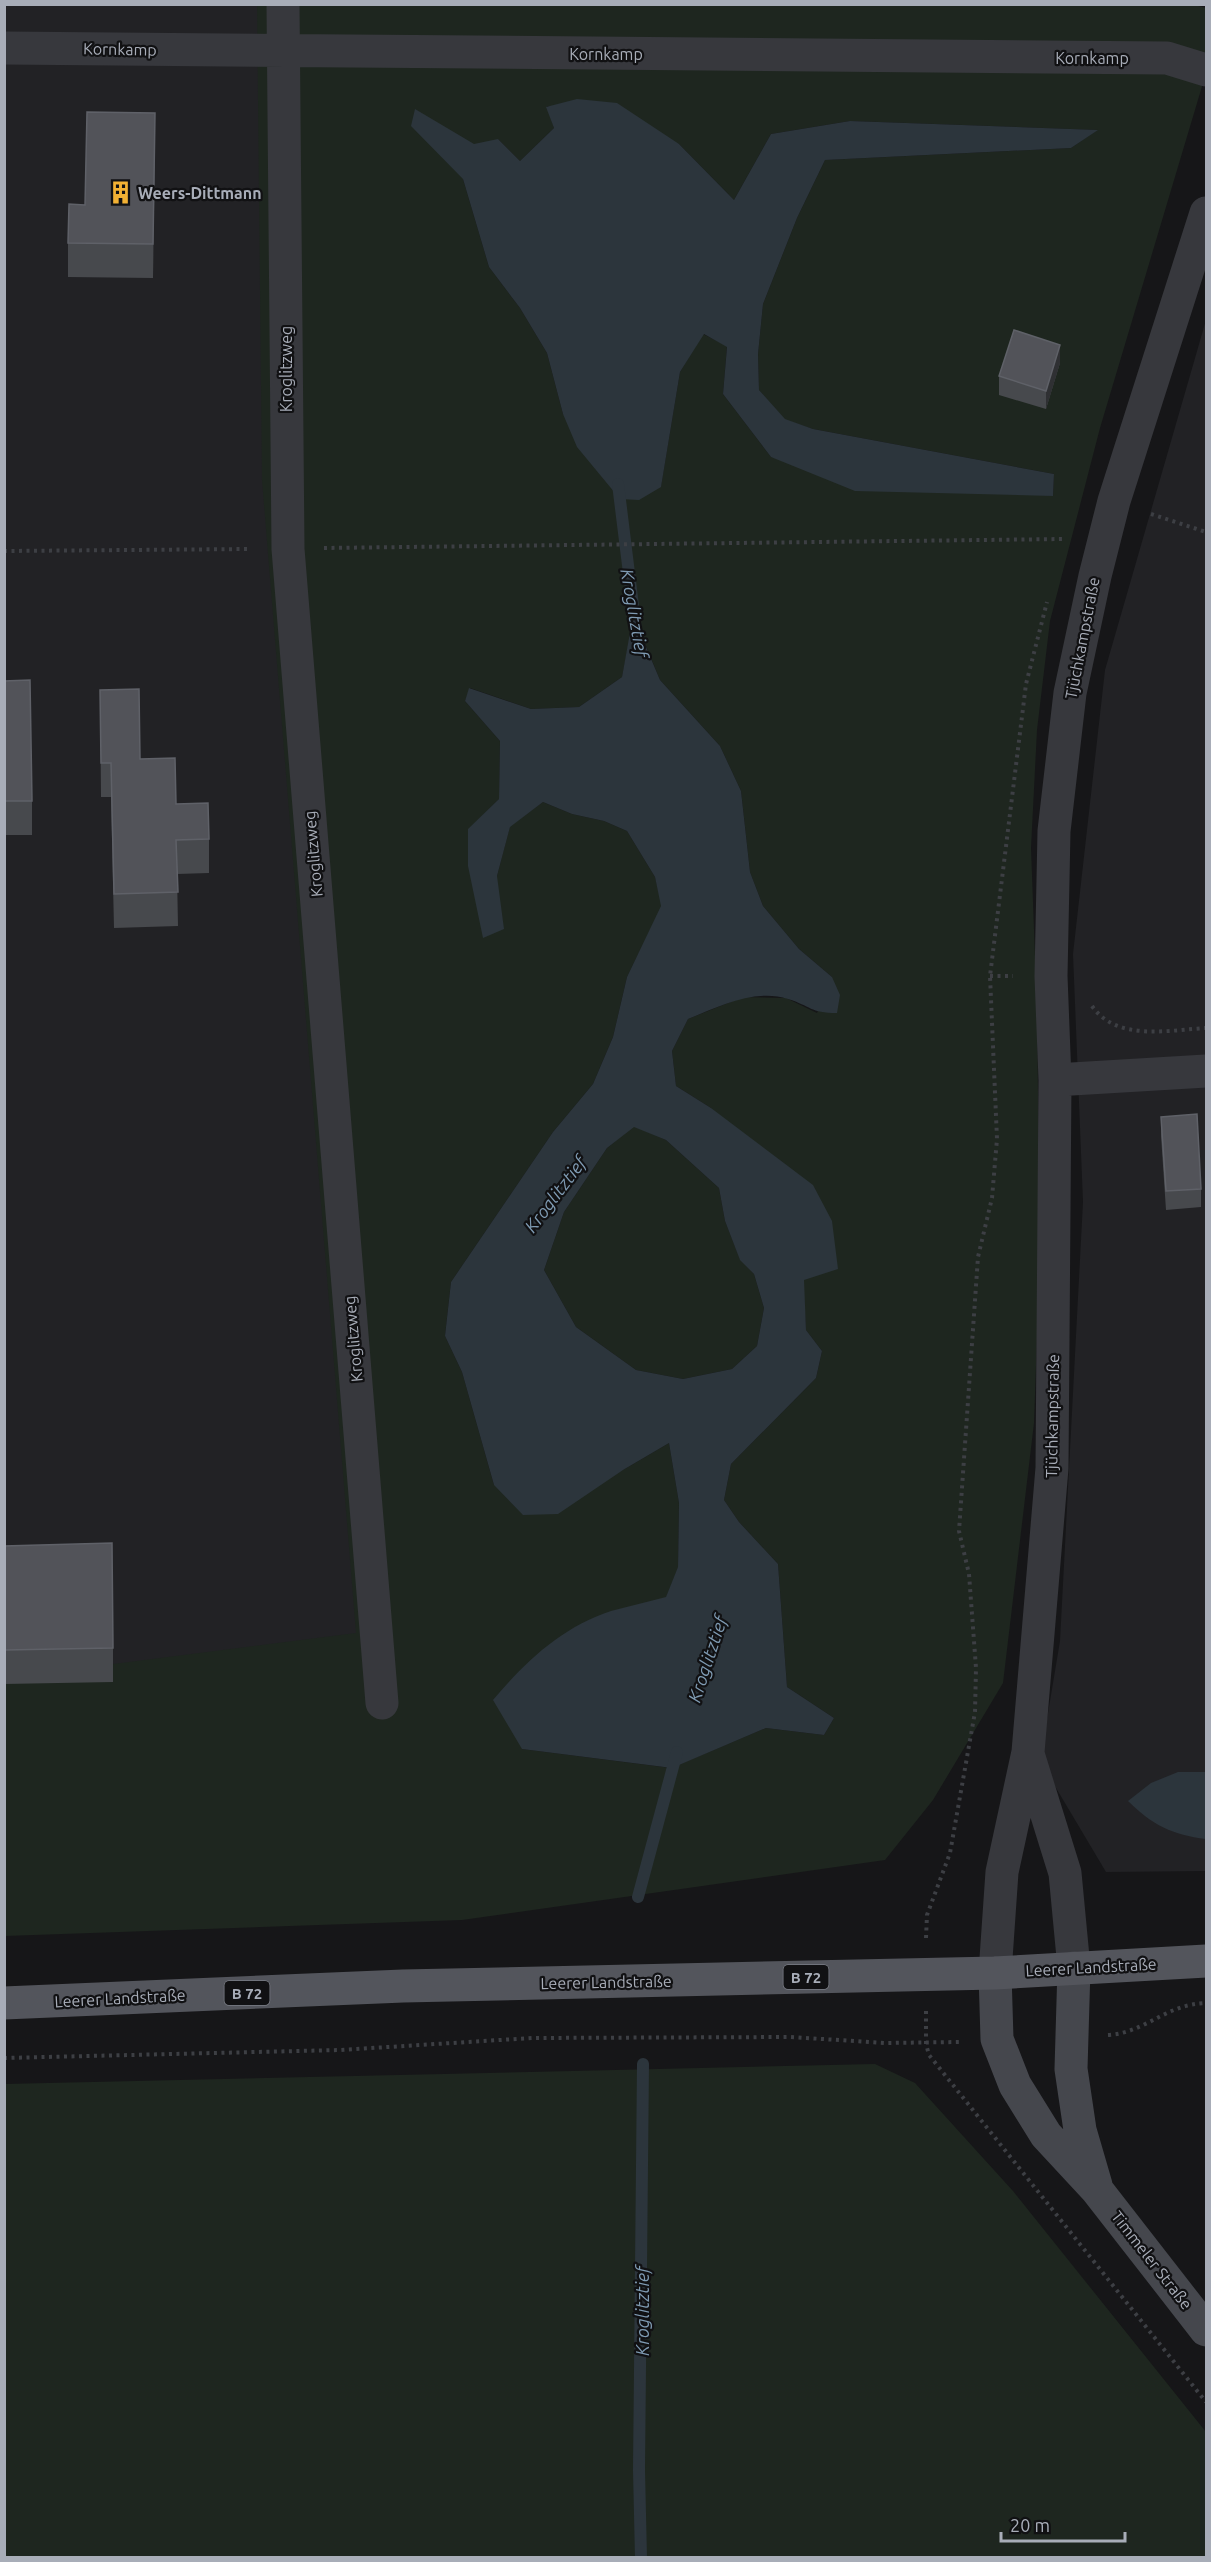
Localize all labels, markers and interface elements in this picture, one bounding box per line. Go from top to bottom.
street label: Kornkamp [83,39,157,59]
street label: Kornkamp [569,45,643,63]
street label: Kornkamp [1055,49,1129,67]
building icon: Weers-Dittmann [107,180,133,206]
place label: Weers-Dittmann [138,184,262,202]
street label: Kroglitzweg [277,326,295,412]
water label: Kroglitztief [616,567,653,661]
street label: Tjüchkampstraße [1061,575,1103,701]
street label: Kroglitzweg [300,810,326,898]
water label: Kroglitztief [520,1150,592,1236]
street label: Kroglitzweg [340,1295,366,1383]
street label: Tjüchkampstraße [1042,1354,1062,1478]
water label: Kroglitztief [684,1611,732,1705]
street label: Leerer Landstraße [1025,1955,1157,1979]
road number: B 72 [784,1965,828,1989]
street label: Leerer Landstraße [540,1972,672,1992]
road number: B 72 [224,1981,270,2005]
street label: Leerer Landstraße [54,1986,186,2010]
street label: Timmeler Straße [1108,2207,1196,2313]
water label: Kroglitztief [632,2264,653,2356]
scale bar [1001,2505,1126,2543]
text: 20 m [1010,2515,1050,2535]

